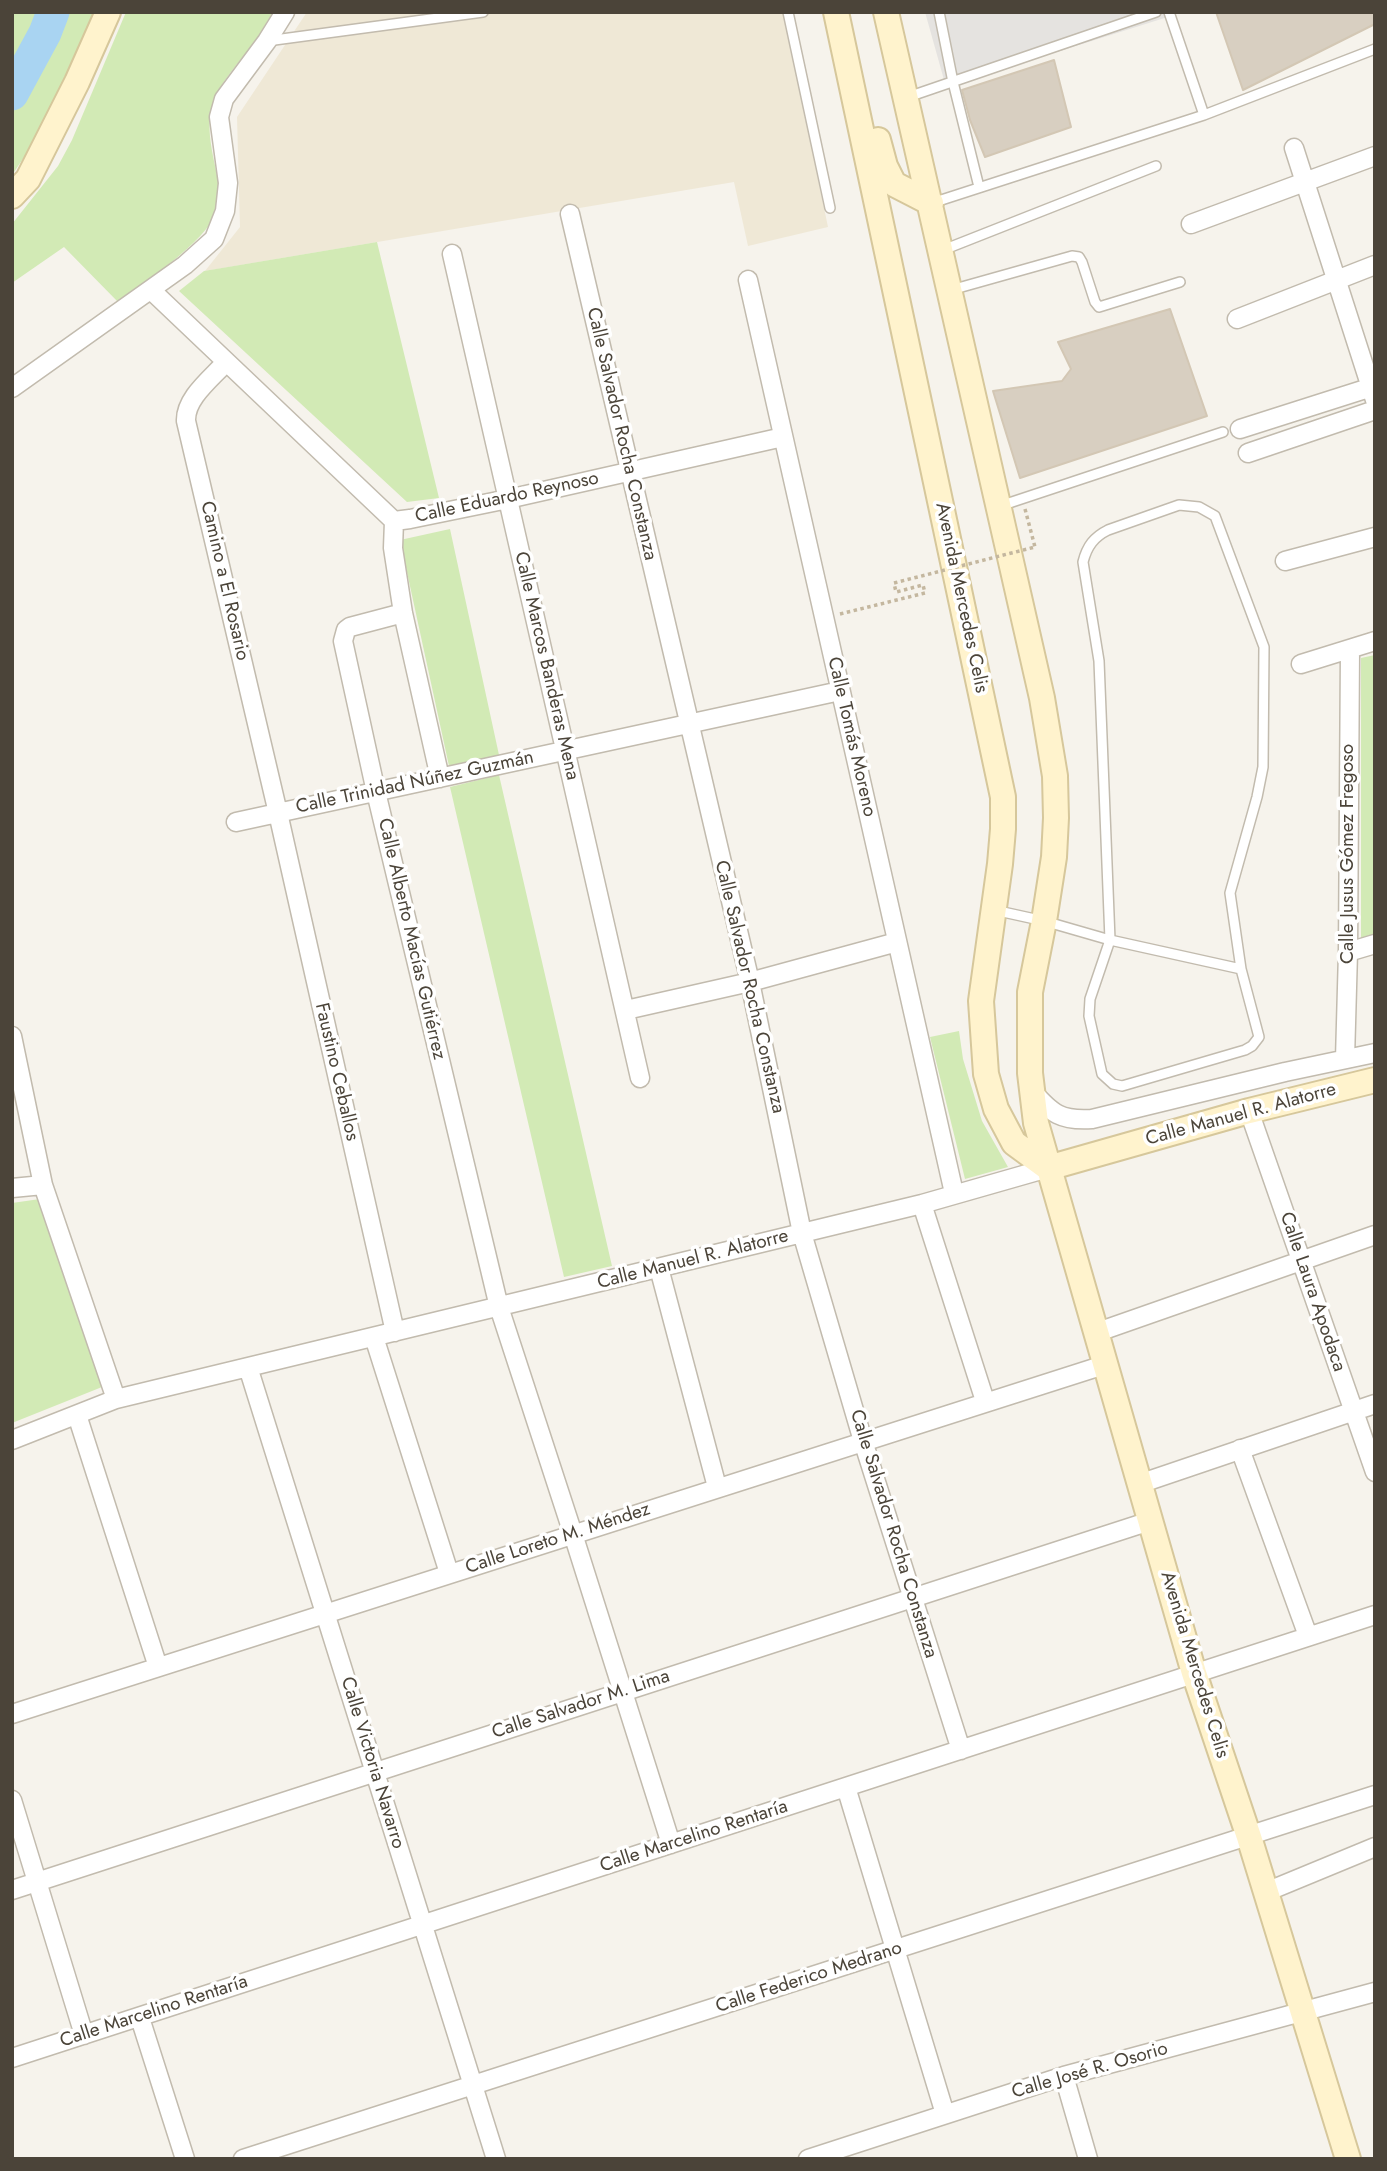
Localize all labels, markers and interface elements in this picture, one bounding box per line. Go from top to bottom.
street label: Calle Salvador Rocha Constanza [581,305,661,563]
street label: Calle Eduardo Reynoso [413,467,601,529]
street label: Camino a El Rosario [195,499,253,663]
street label: Avenida Mercedes Celis [930,501,992,695]
street label: Calle Marcos Banderas Mena [509,550,583,782]
street label: Calle Tomás Moreno [822,655,880,819]
street label: Calle Jusus Gómez Fregoso [1337,744,1359,964]
street label: Calle Trinidad Núñez Guzmán [294,747,536,819]
street label: Calle Alberto Macías Gutiérrez [372,816,450,1062]
street label: Calle Salvador Rocha Constanza [709,858,789,1116]
street label: Faustino Ceballos [309,1001,363,1143]
street label: Calle Manuel R. Alatorre [1143,1079,1339,1151]
street label: Calle Laura Apodaca [1274,1209,1350,1375]
street label: Calle Manuel R. Alatorre [595,1225,791,1295]
street label: Calle Salvador Rocha Constanza [844,1407,942,1661]
street label: Calle Loreto M. Méndez [463,1498,653,1580]
street label: Avenida Mercedes Celis [1155,1569,1233,1761]
street label: Calle Salvador M. Lima [489,1666,673,1744]
street label: Calle Victoria Navarro [335,1674,409,1852]
street label: Calle Marcelino Rentaría [597,1796,791,1878]
street label: Calle Federico Medrano [713,1937,905,2019]
street label: Calle Marcelino Rentaría [57,1971,251,2053]
street label: Calle José R. Osorio [1009,2038,1171,2104]

